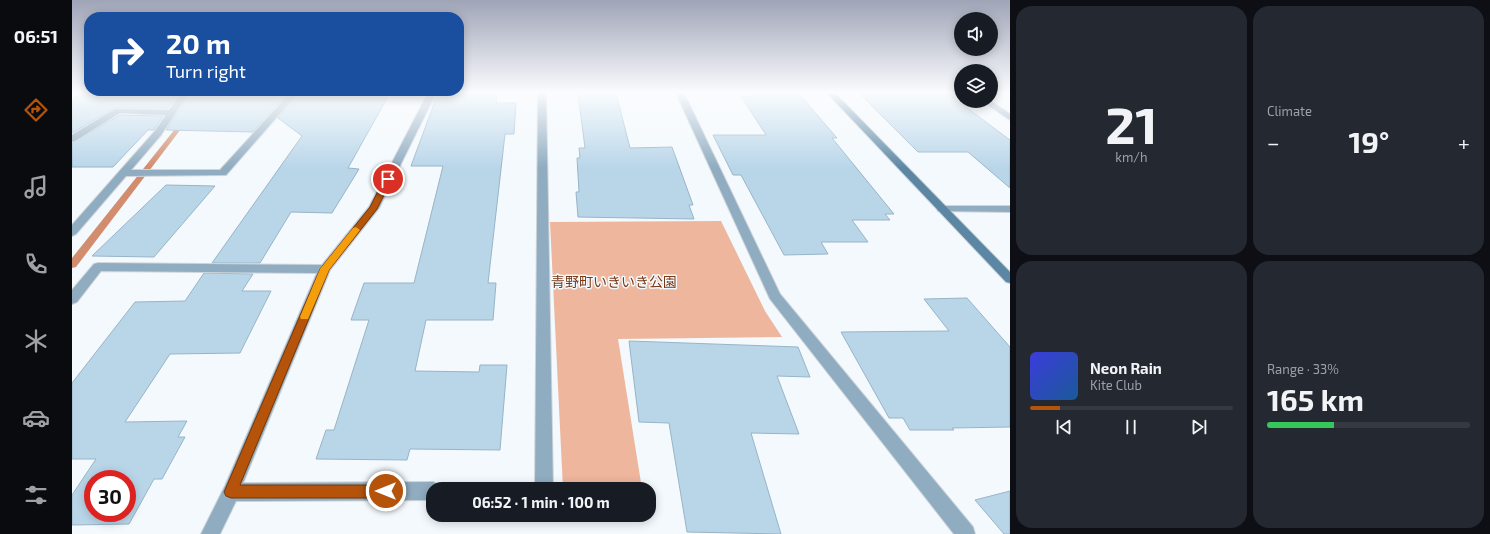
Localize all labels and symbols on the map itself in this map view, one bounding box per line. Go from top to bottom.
pin [371,162,405,196]
park label: 青野町いきいき公園 [551,273,677,290]
speed limit sign: 30 [84,470,136,522]
position arrow [365,470,407,512]

